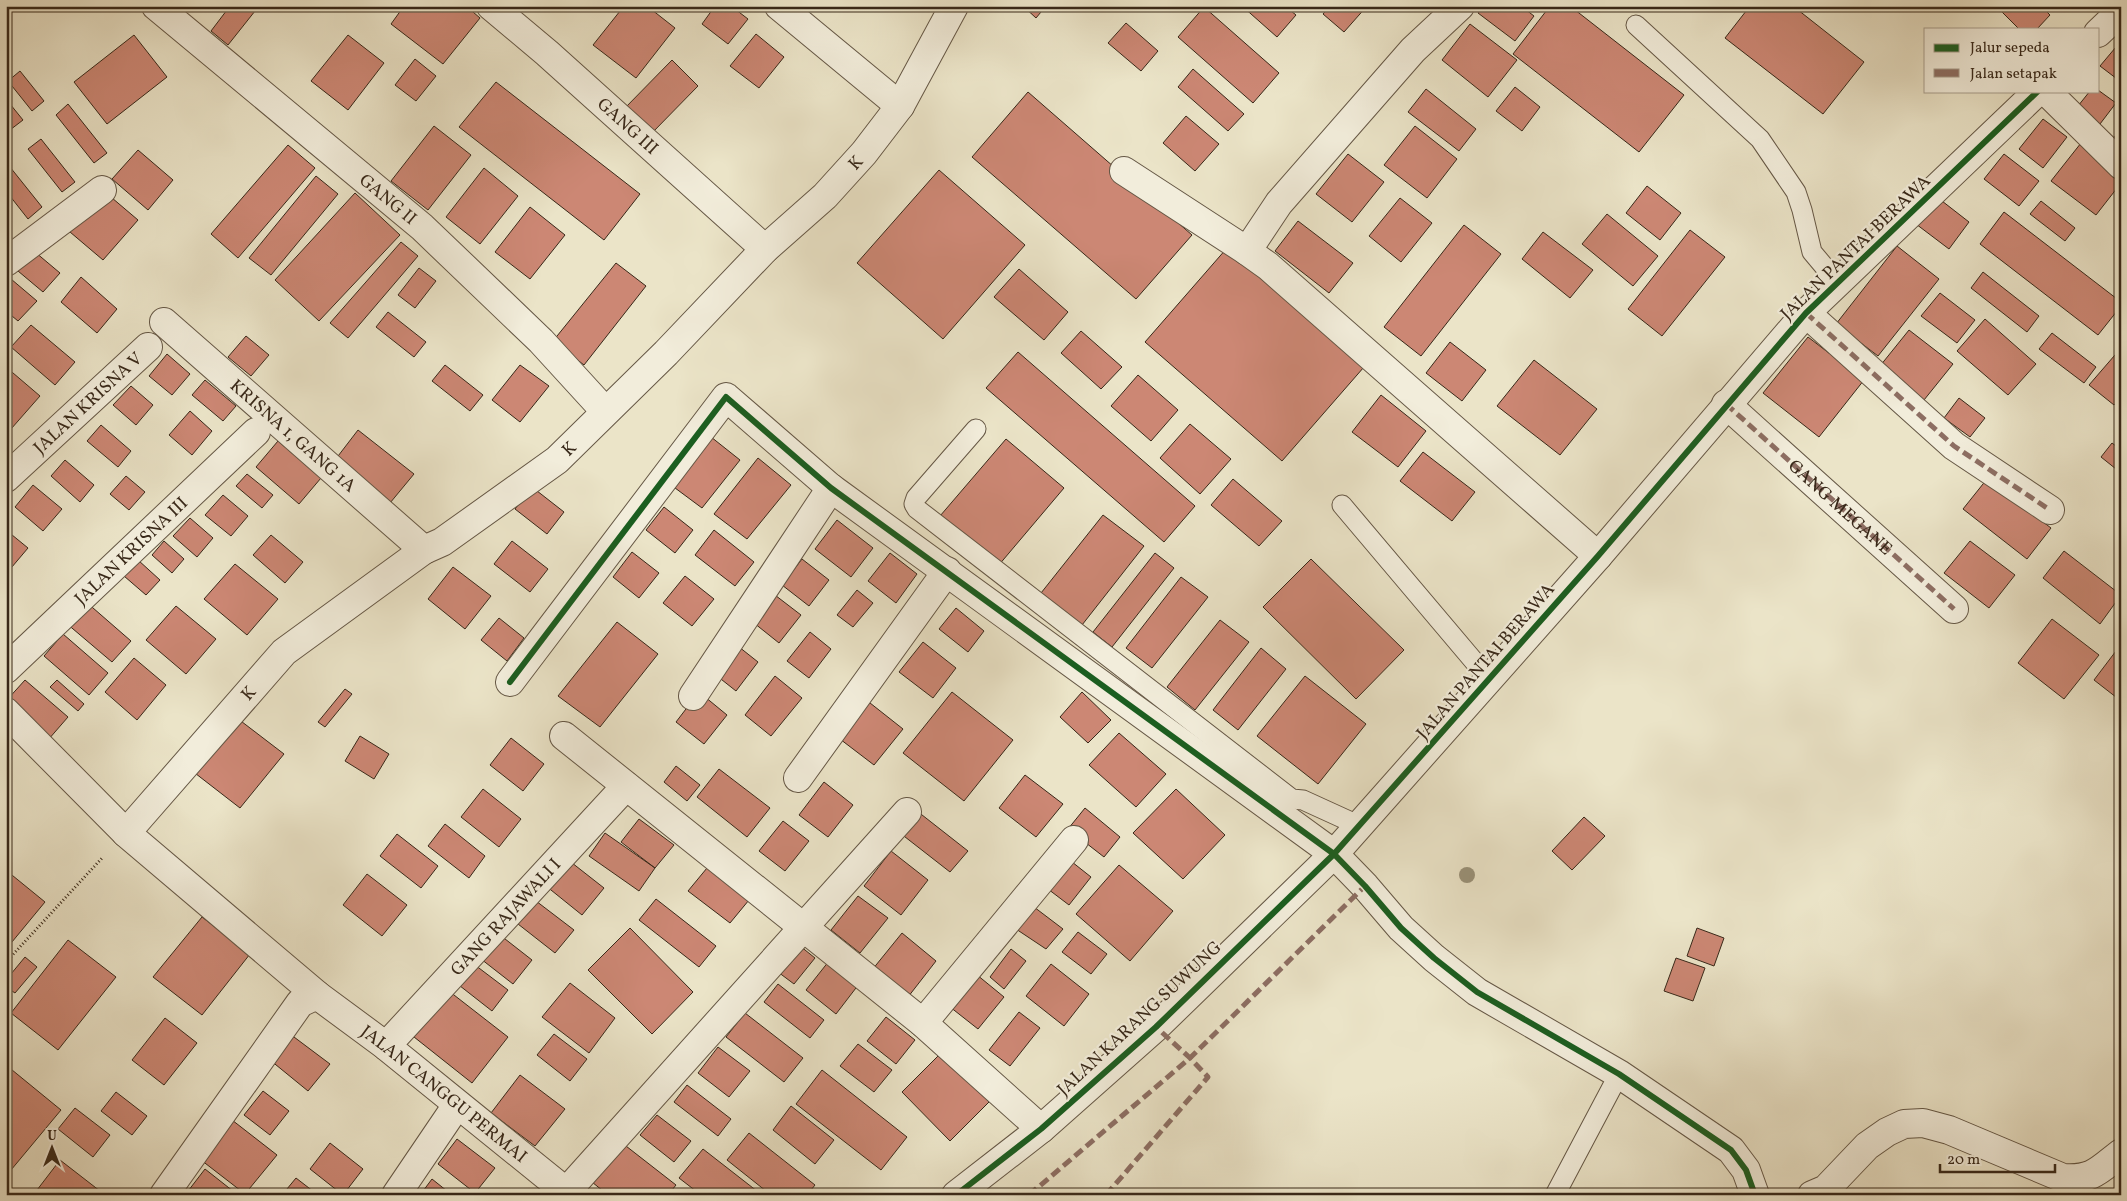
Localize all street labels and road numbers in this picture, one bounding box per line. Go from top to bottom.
street label: GANG III [591,93,663,161]
street label: K [843,151,870,176]
street label: GANG II [353,169,422,232]
street label: JALAN PANTAI BERAWA [1776,169,1937,326]
street label: JALAN KRISNA V [29,347,149,461]
street label: KRISNA 1, GANG 1A [224,374,361,499]
street label: K [557,436,583,463]
street label: GANG MEGANE [1782,454,1897,562]
street label: JALAN KRISNA III [70,492,194,612]
street label: JALAN PANTAI BERAWA [1411,578,1561,746]
street label: K [236,681,263,707]
street label: GANG RAJAWALI I [446,853,567,982]
street label: JALAN KARANG SUWUNG [1052,936,1228,1102]
street label: JALAN CANGGU PERMAI [355,1020,532,1169]

